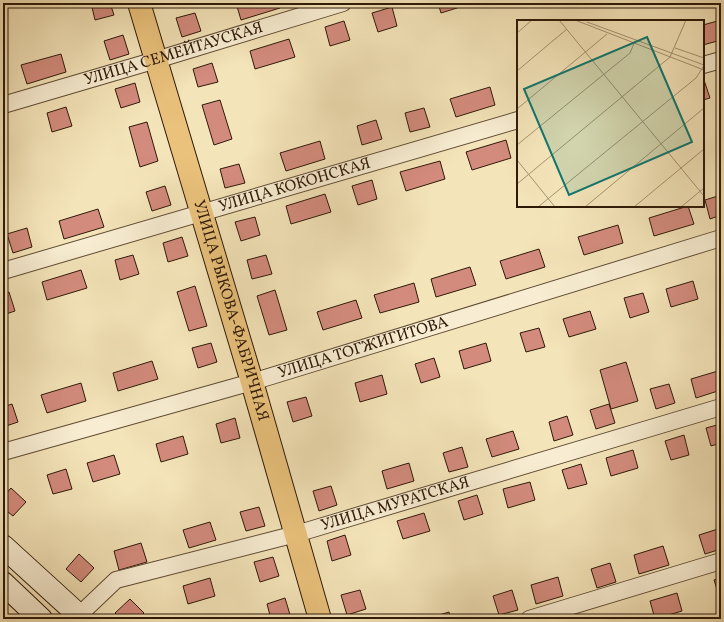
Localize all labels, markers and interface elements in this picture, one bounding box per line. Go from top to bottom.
street label: УЛИЦА СЕМЕЙТАУСКАЯ [81,17,266,92]
inset map [517,20,704,207]
street label: УЛИЦА КОКОНСКАЯ [216,153,373,218]
street label: УЛИЦА РЫКОВА-ФАБРИЧНАЯ [187,197,274,424]
street label: УЛИЦА ТОГЖИГИТОВА [275,311,451,384]
street label: УЛИЦА МУРАТСКАЯ [318,472,472,537]

